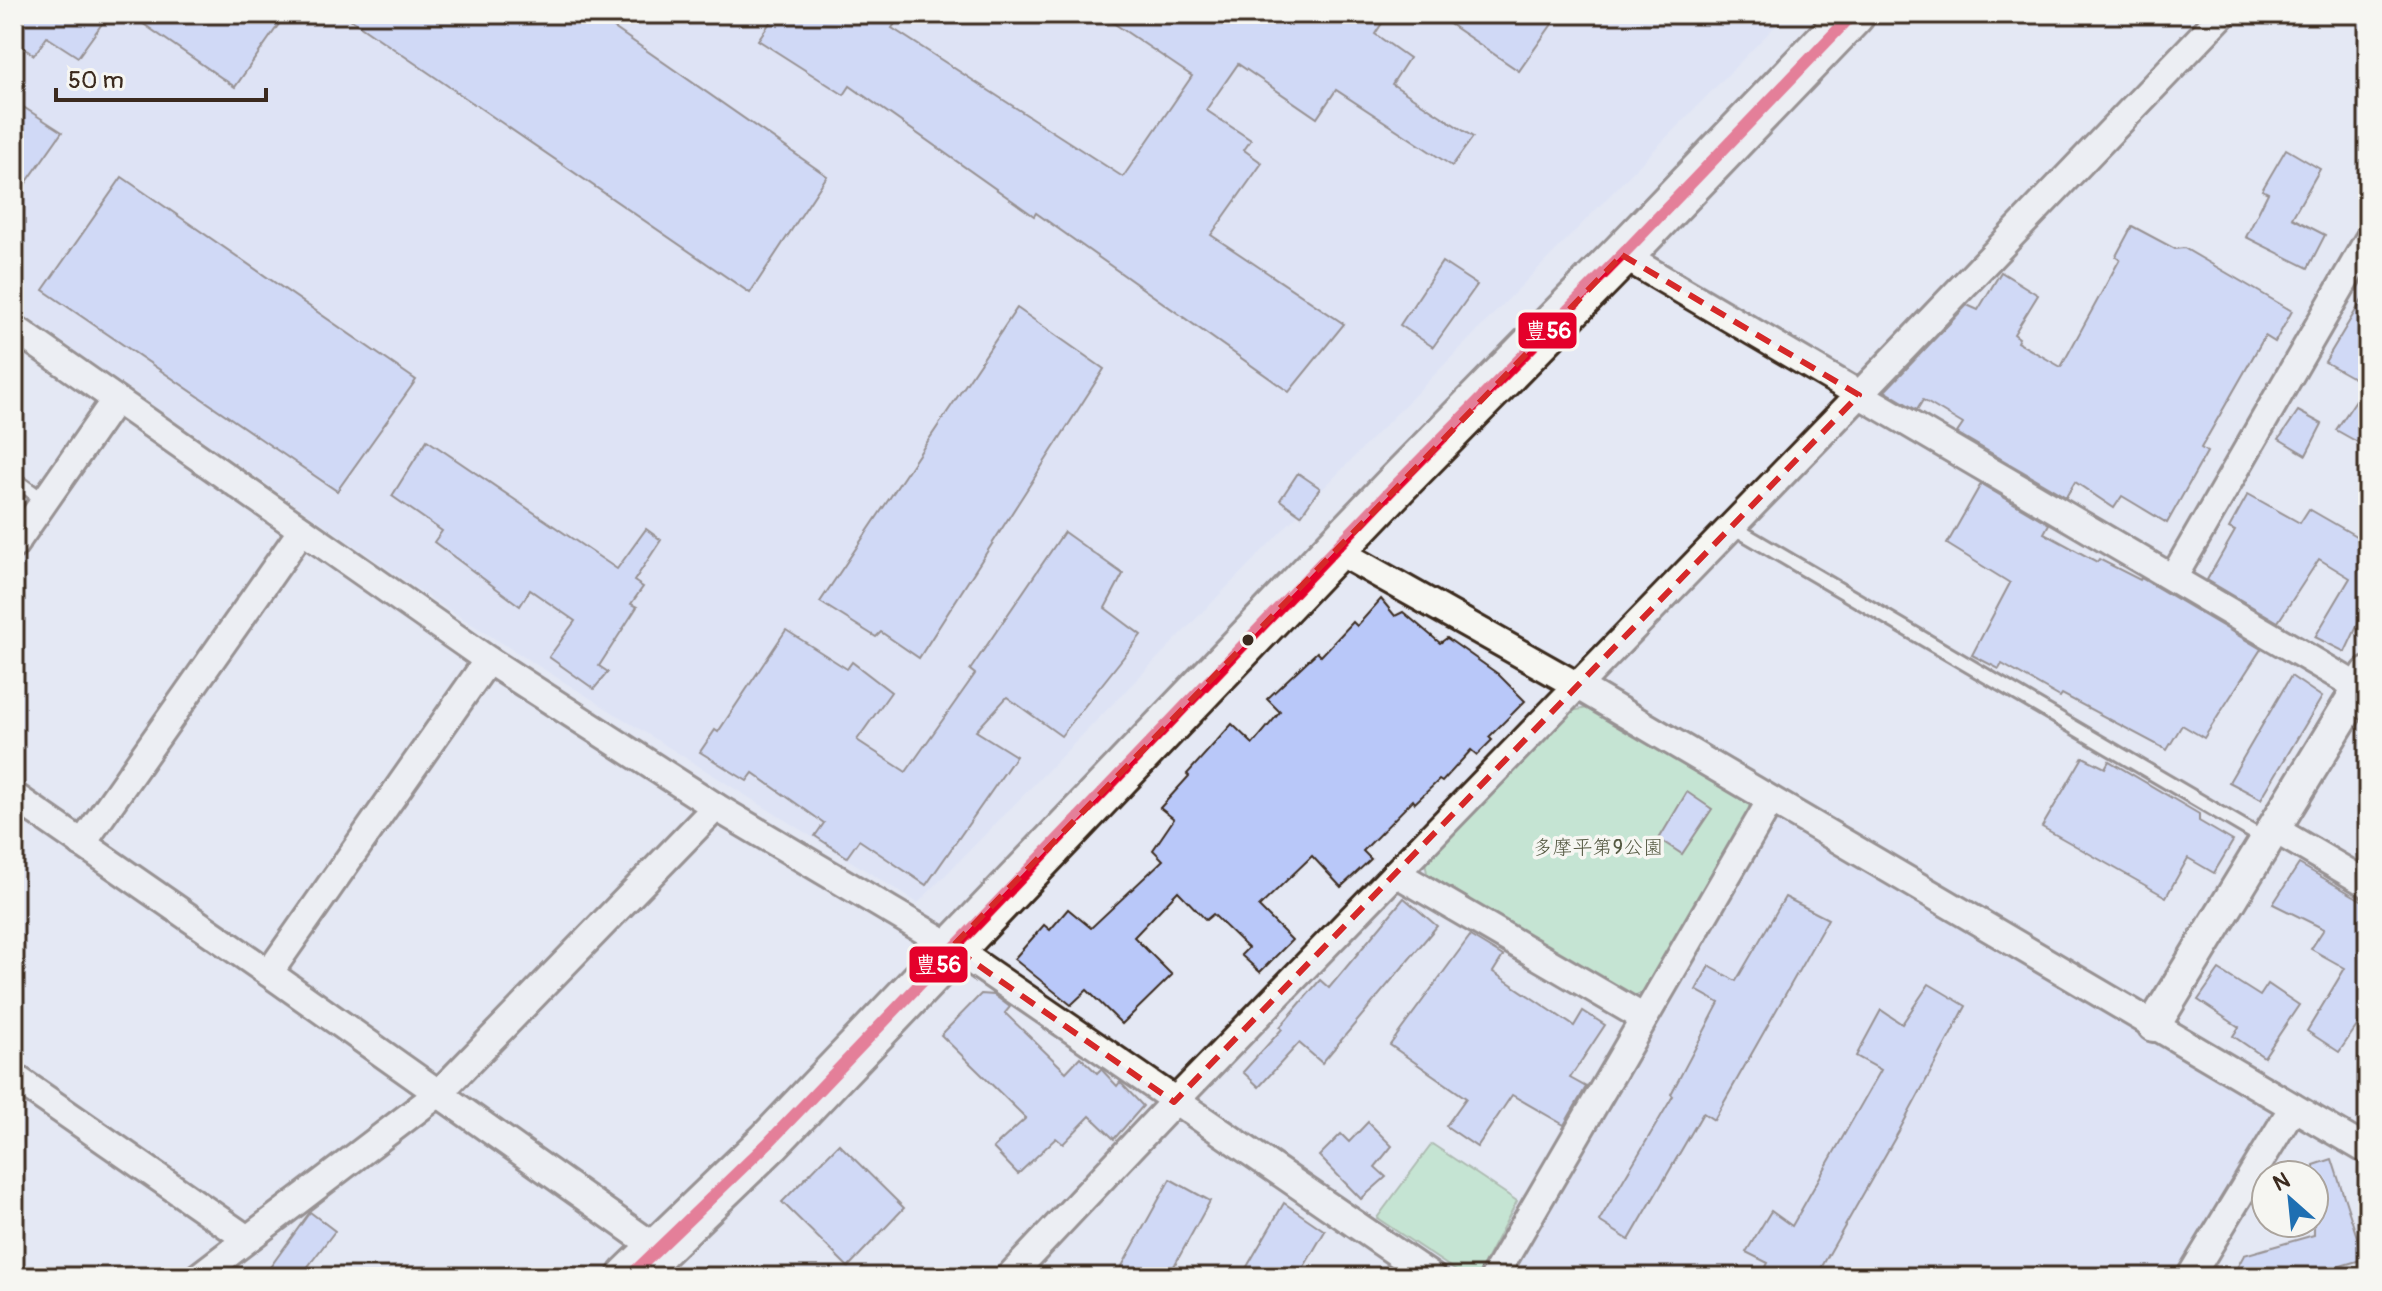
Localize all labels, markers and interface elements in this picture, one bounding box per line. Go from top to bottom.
scale bar [56,52,266,102]
text: 50 m [68,66,124,95]
line badge: 豊56 [1517,311,1578,350]
text: 豊56 [1525,317,1572,345]
unlabelled marker [1240,632,1256,648]
park label: 多摩平第9公園 [1533,835,1663,860]
line badge: 豊56 [908,945,969,984]
text: 豊56 [915,951,962,979]
north arrow [2250,1159,2330,1239]
text: N [2268,1166,2294,1198]

